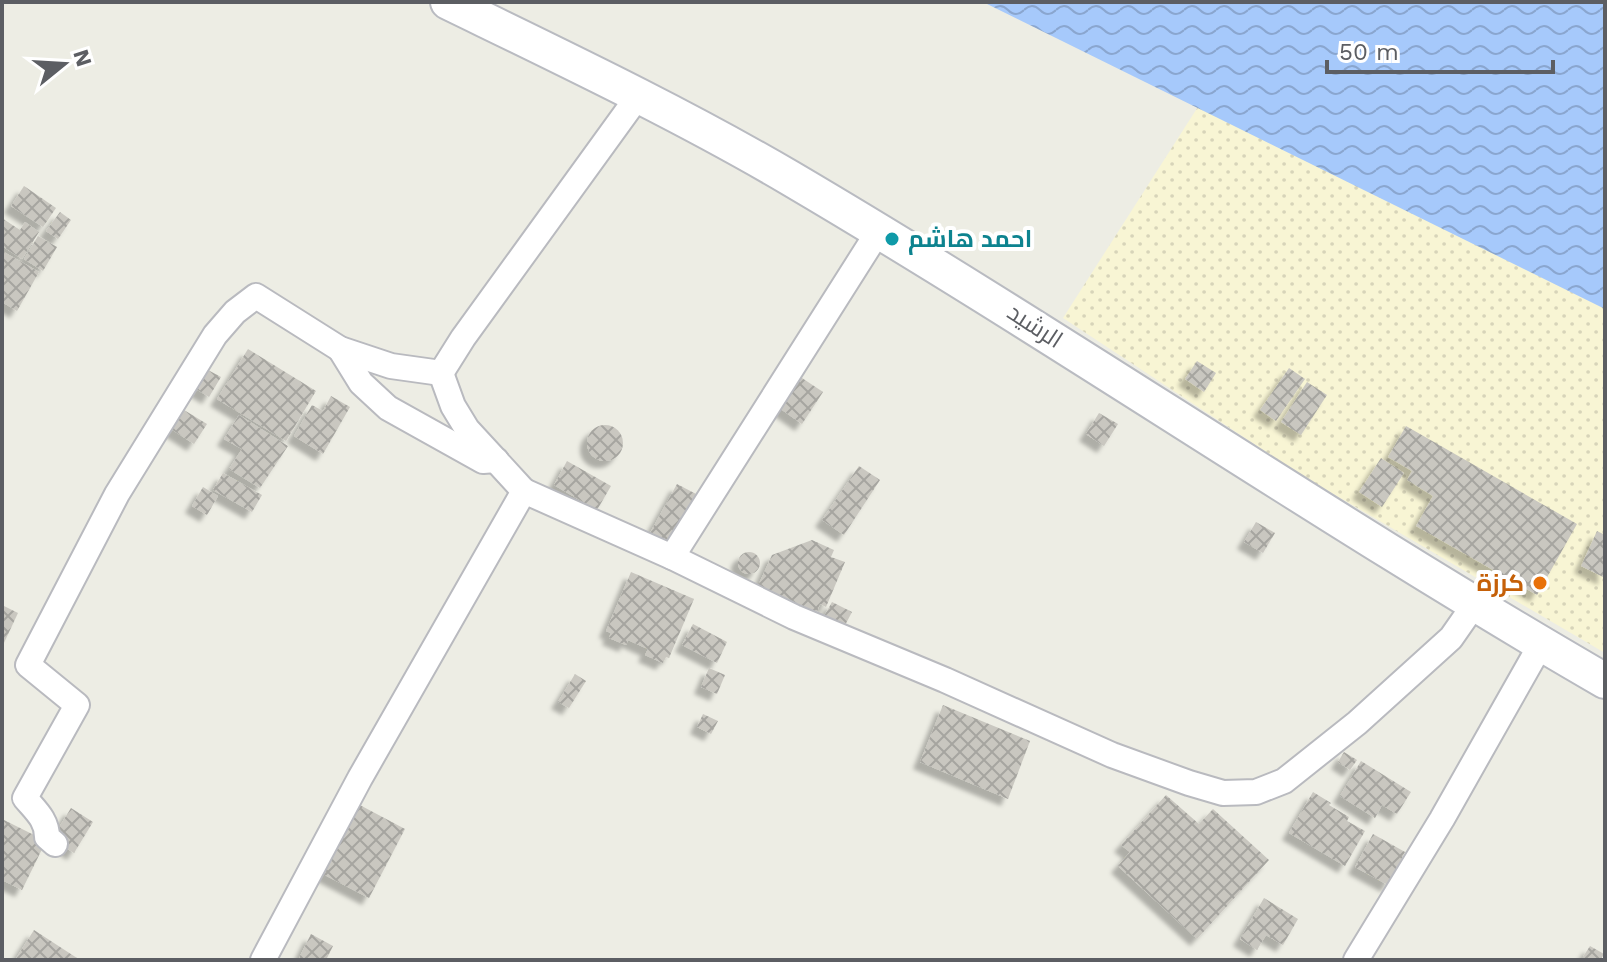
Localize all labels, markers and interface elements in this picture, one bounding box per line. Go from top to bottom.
north arrow [24,24,104,104]
scale bar [1327,24,1553,74]
text: 50 m [1339,38,1399,66]
text: N [68,46,97,70]
place label: احمد هاشم [908,225,1032,255]
marker: احمد هاشم [883,230,901,248]
street label: الرشيد [1002,298,1068,354]
place label: كرزة [1477,569,1524,597]
marker: كرزة [1531,574,1549,592]

